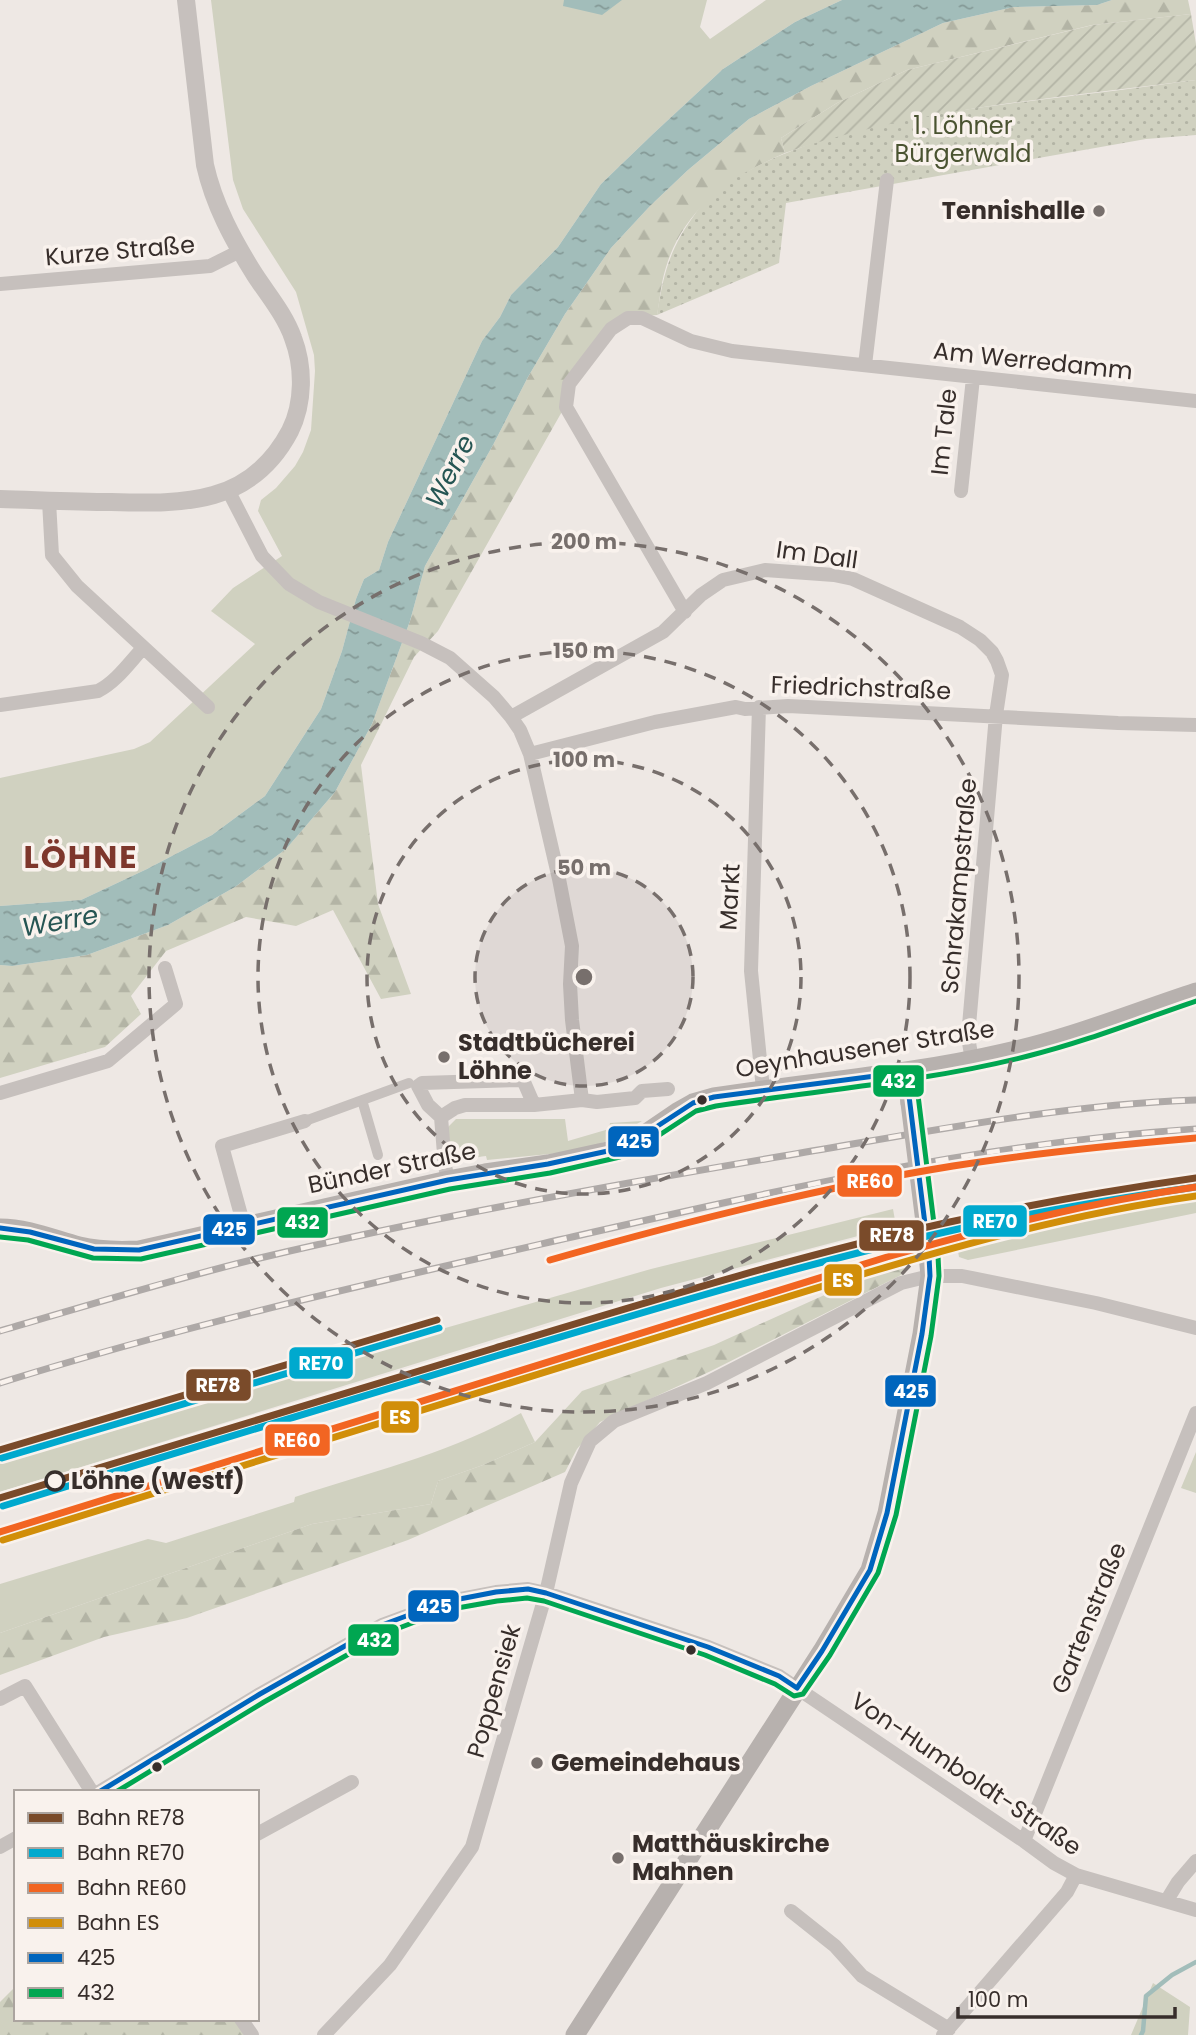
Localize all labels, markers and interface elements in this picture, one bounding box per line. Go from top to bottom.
park label: 1. Löhner Bürgerwald [894,109,1032,170]
place label: Tennishalle [942,194,1085,227]
marker: Tennishalle [1091,203,1107,219]
street label: Kurze Straße [44,228,196,273]
street label: Am Werredamm [932,334,1134,387]
street label: Im Tale [923,387,964,477]
water label: Werre [416,429,484,513]
text: 200 m [551,527,617,556]
street label: Im Dall [774,532,860,577]
text: 150 m [553,636,615,665]
street label: Friedrichstraße [770,668,952,707]
text: 100 m [553,745,615,774]
street label: Schrakampstraße [933,777,984,995]
district label: LÖHNE [23,834,139,879]
text: 50 m [557,853,611,882]
street label: Markt [711,863,748,931]
water label: Werre [19,897,101,945]
centre of rings [572,965,596,989]
street label: Oeynhausener Straße [733,1012,997,1085]
place label: Stadtbücherei Löhne [458,1026,635,1087]
marker: Stadtbücherei Löhne [436,1049,452,1065]
line badge: 432 [872,1064,925,1098]
text: 432 [880,1068,916,1095]
unlabelled marker [695,1093,709,1107]
line badge: 425 [607,1125,660,1158]
text: 425 [616,1128,652,1155]
street label: Bünder Straße [305,1134,479,1201]
line badge: RE60 [836,1164,903,1198]
text: RE60 [846,1168,894,1195]
line badge: RE70 [962,1204,1028,1238]
line badge: 432 [276,1206,329,1239]
text: RE70 [972,1208,1018,1235]
text: 432 [284,1209,320,1236]
line badge: 425 [202,1213,256,1246]
text: 425 [211,1216,247,1243]
line badge: RE78 [858,1219,925,1252]
text: RE78 [869,1222,915,1249]
line badge: ES [823,1263,863,1297]
text: ES [832,1267,854,1294]
line badge: RE70 [288,1346,354,1380]
text: RE70 [298,1350,344,1377]
line badge: RE78 [185,1368,252,1402]
text: RE78 [195,1372,241,1399]
line badge: 425 [884,1374,937,1408]
text: 425 [893,1378,929,1405]
line badge: ES [380,1400,420,1434]
text: ES [389,1404,411,1431]
line badge: RE60 [264,1423,331,1457]
text: RE60 [273,1427,321,1454]
place label: Löhne (Westf) [71,1464,245,1497]
marker: Löhne (Westf) [45,1471,65,1491]
street label: Gartenstraße [1043,1537,1134,1698]
line badge: 425 [407,1589,460,1623]
text: 425 [416,1593,452,1620]
street label: Poppensiek [459,1620,529,1762]
line badge: 432 [347,1623,400,1657]
text: 432 [356,1627,392,1654]
unlabelled marker [684,1643,698,1657]
street label: Von-Humboldt-Straße [844,1684,1088,1863]
place label: Gemeindehaus [551,1746,741,1779]
marker: Gemeindehaus [529,1755,545,1771]
unlabelled marker [150,1760,164,1774]
legend [14,1790,259,2021]
text: Bahn RE78 [77,1803,185,1832]
place label: Matthäuskirche Mahnen [632,1827,830,1888]
text: Bahn RE70 [77,1838,185,1867]
marker: Matthäuskirche Mahnen [610,1850,626,1866]
text: Bahn RE60 [77,1873,187,1902]
text: Bahn ES [77,1908,160,1937]
text: 425 [77,1943,115,1972]
scale bar [958,1976,1175,2020]
text: 432 [77,1978,115,2007]
text: 100 m [968,1985,1028,2014]

